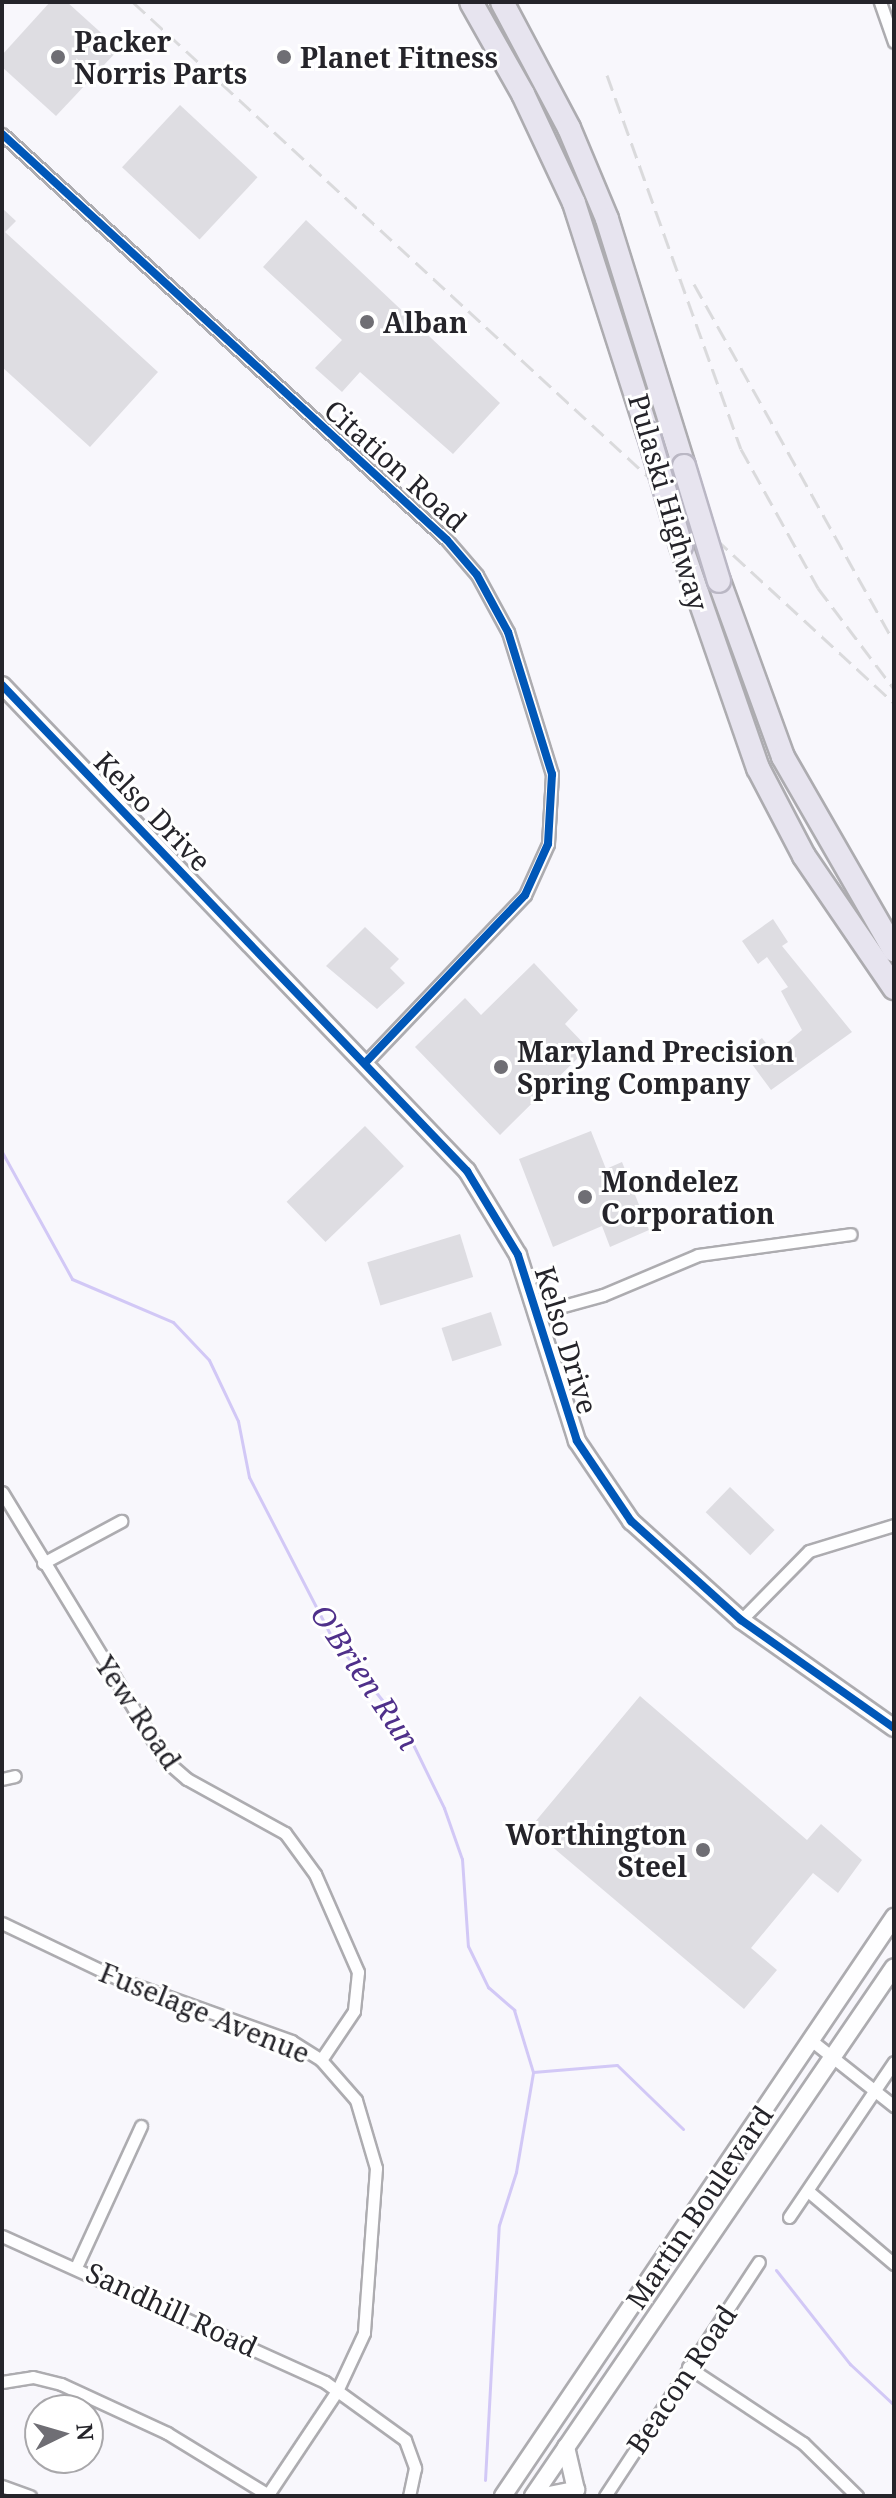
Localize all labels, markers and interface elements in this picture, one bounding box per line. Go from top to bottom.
place label: Packer Norris Parts [74,24,247,90]
place label: Planet Fitness [300,40,498,74]
marker: Packer Norris Parts [49,48,67,66]
marker: Planet Fitness [275,48,293,66]
place label: Alban [383,305,468,339]
marker: Alban [358,313,376,331]
street label: Pulaski Highway [622,390,716,614]
street label: Citation Road [318,392,474,538]
street label: Kelso Drive [88,744,218,878]
place label: Maryland Precision Spring Company [517,1034,794,1100]
marker: Maryland Precision Spring Company [492,1058,510,1076]
place label: Mondelez Corporation [601,1164,775,1230]
marker: Mondelez Corporation [576,1188,594,1206]
street label: Kelso Drive [529,1262,605,1418]
water label: O'Brien Run [303,1598,427,1756]
street label: Yew Road [89,1649,189,1775]
place label: Worthington Steel [506,1817,687,1883]
marker: Worthington Steel [694,1841,712,1859]
street label: Fuselage Avenue [95,1955,315,2069]
street label: Martin Boulevard [619,2099,779,2315]
street label: Sandhill Road [81,2255,263,2363]
street label: Beacon Road [619,2298,743,2460]
north arrow [24,2394,104,2474]
text: N [70,2422,102,2442]

